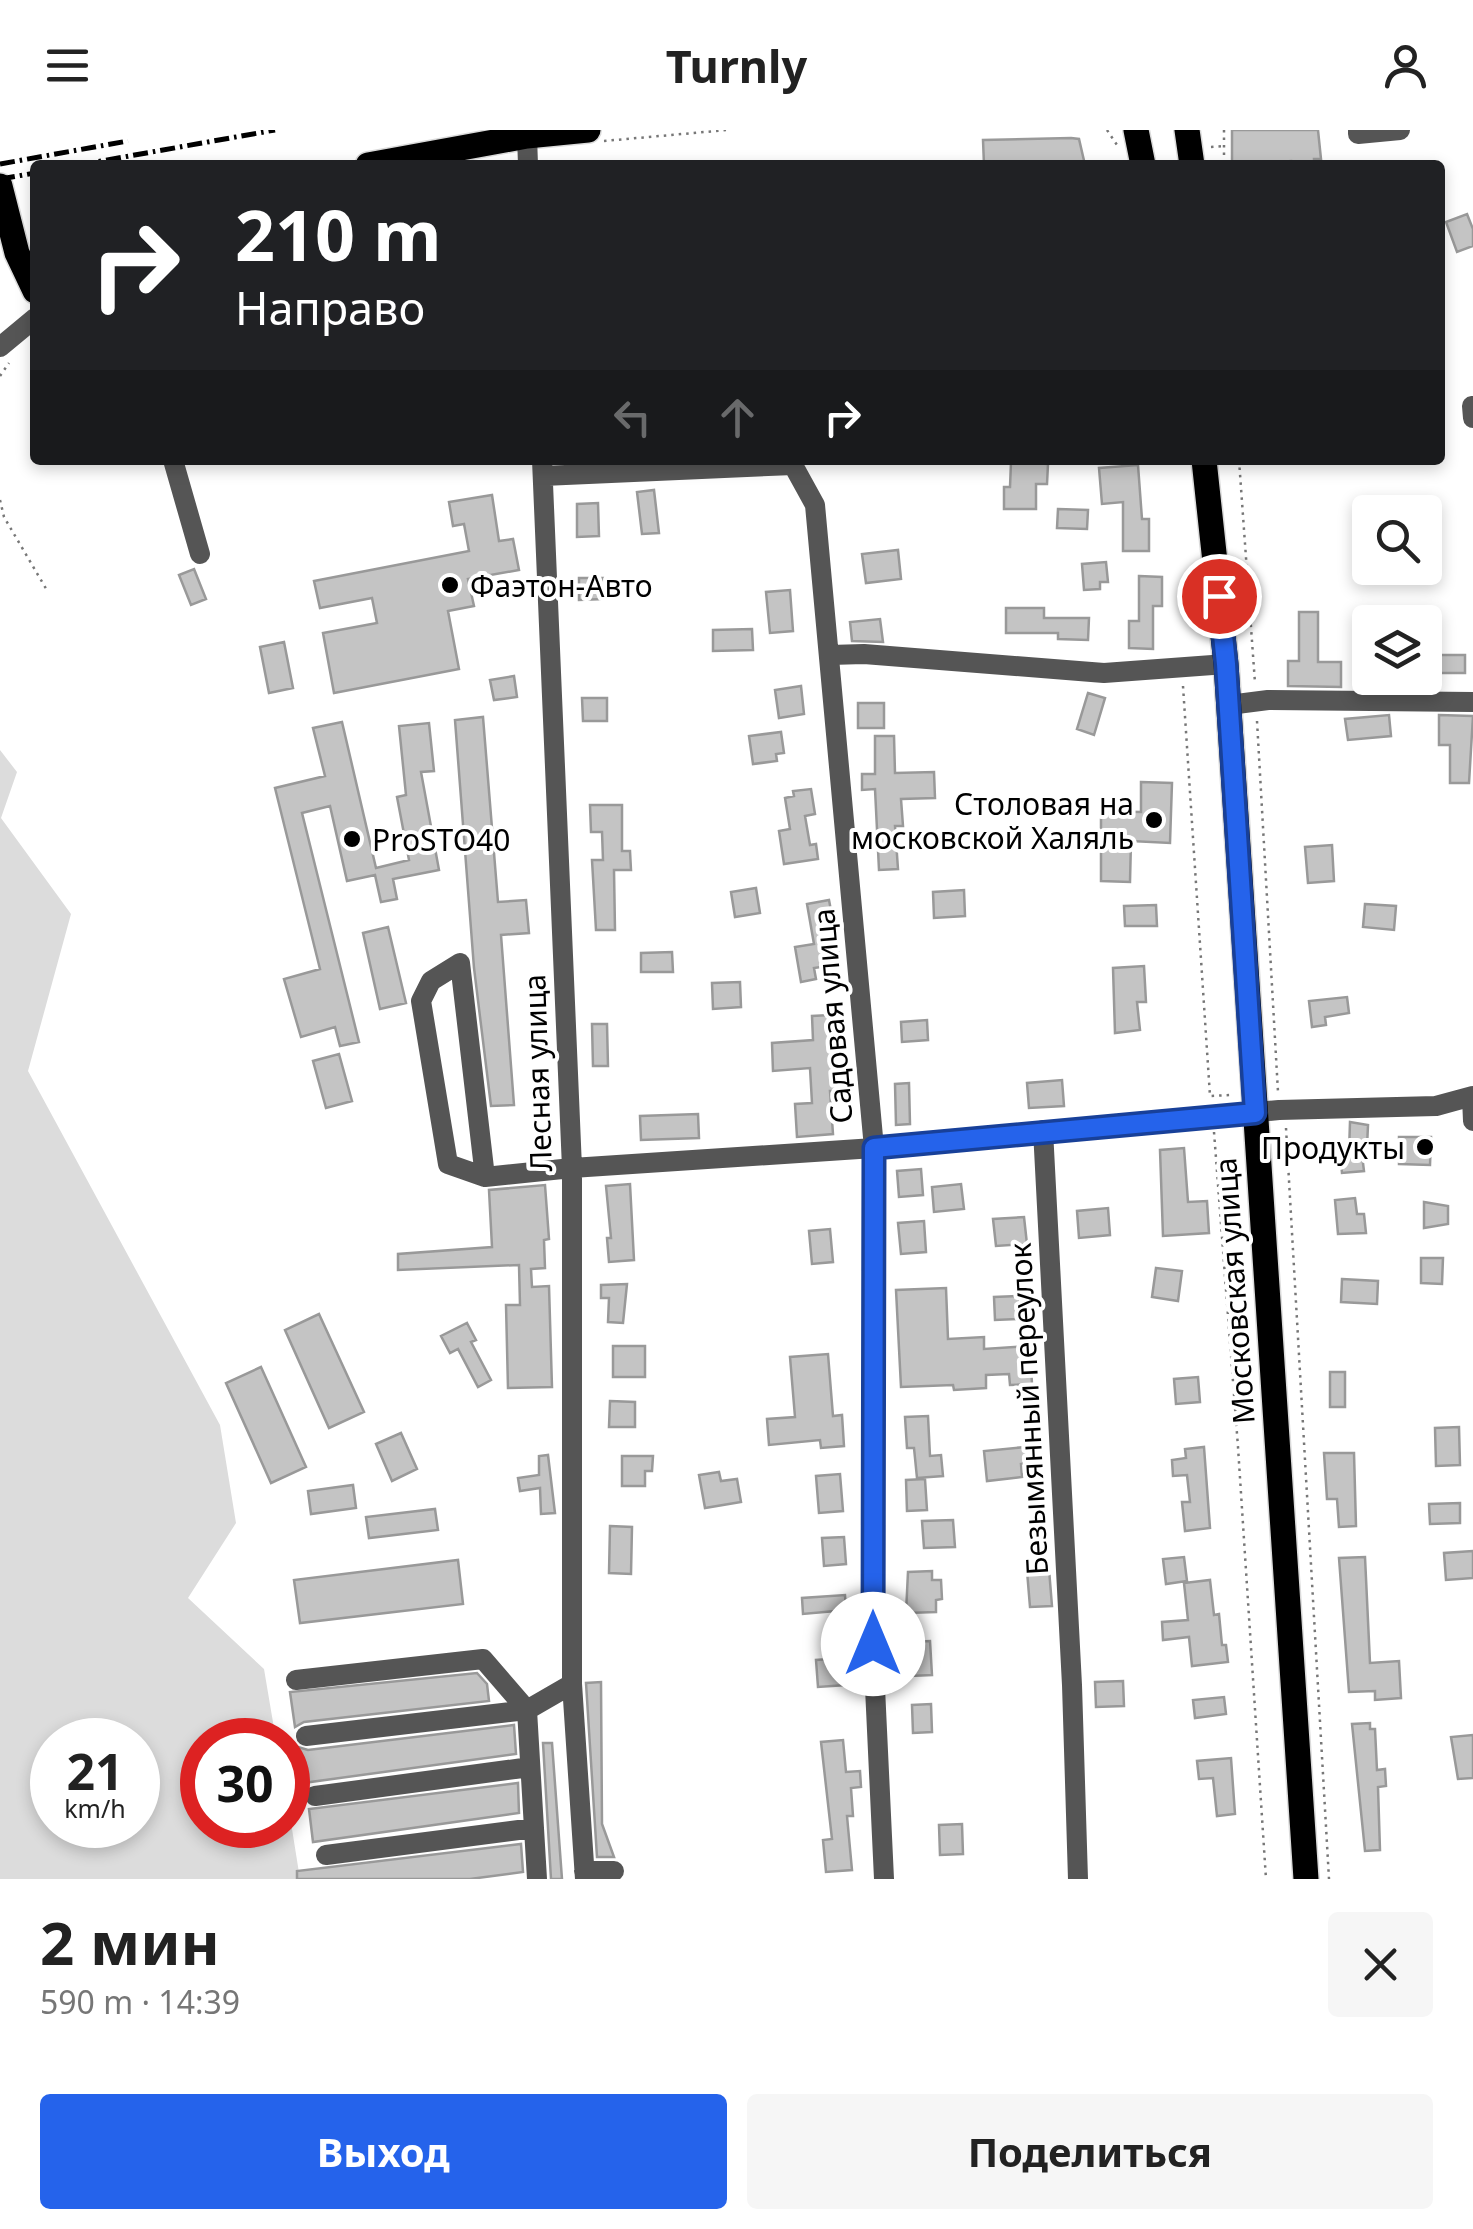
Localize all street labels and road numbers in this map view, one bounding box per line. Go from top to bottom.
street label: Садовая улица [802,907,862,1125]
street label: Лесная улица [513,974,561,1172]
street label: Московская улица [1204,1156,1264,1426]
street label: Безымянный переулок [999,1242,1057,1576]

